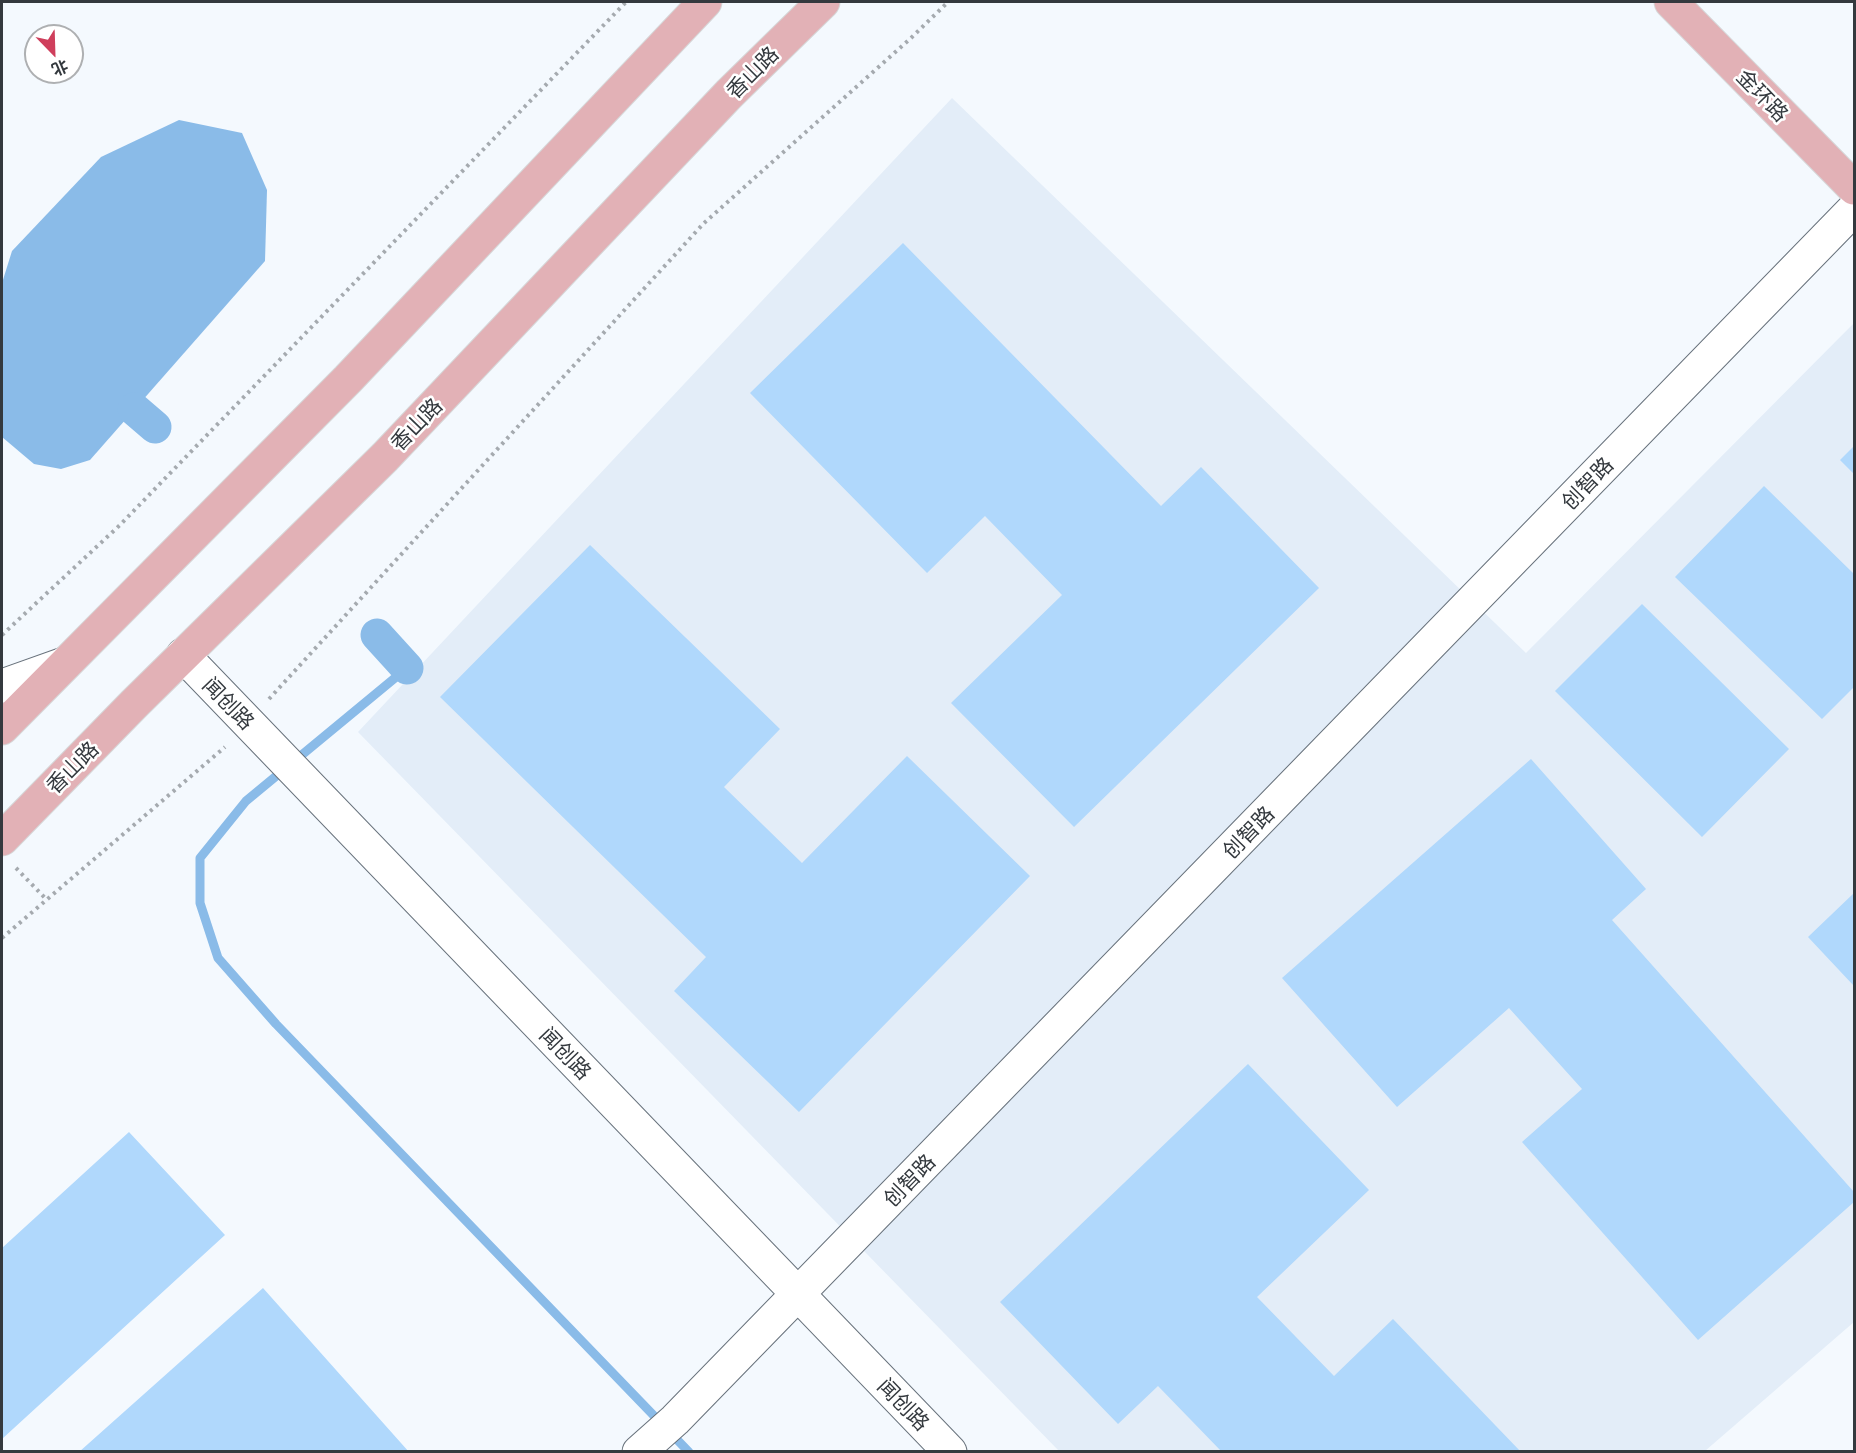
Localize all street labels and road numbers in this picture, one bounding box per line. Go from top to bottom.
street label: 香山路 [721,41,783,103]
street label: 金环路 [1732,64,1794,126]
street label: 香山路 [385,393,447,455]
street label: 创智路 [1556,452,1618,514]
street label: 闻创路 [198,672,260,734]
street label: 香山路 [41,736,103,798]
street label: 创智路 [1217,801,1279,863]
street label: 闻创路 [535,1022,597,1084]
street label: 创智路 [878,1149,940,1211]
street label: 闻创路 [873,1373,935,1435]

